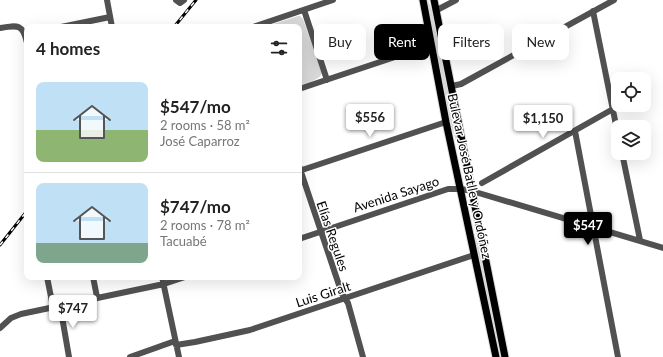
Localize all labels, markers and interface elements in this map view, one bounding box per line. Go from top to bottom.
chip: Buy [314,24,366,60]
chip: Rent [374,24,430,60]
chip: Filters [438,24,504,60]
chip: New [512,24,569,60]
icon: filters [268,37,290,59]
text: 4 homes [36,38,100,59]
map controls [611,72,651,160]
button: locate [611,72,651,112]
street label: Bulevar José Batlle y Ordóñez [445,92,495,260]
text: $547/mo [160,96,231,117]
icon: home [68,98,116,146]
pin: $556 [346,104,394,138]
pin: $1,150 [510,105,576,139]
text: $556 [355,109,385,125]
text: $1,150 [523,110,563,126]
text: 2 rooms · 58 m² [160,117,250,133]
button: layers [611,120,651,160]
text: José Caparroz [160,133,240,149]
street label: Avenida Sayago [351,173,441,215]
text: $747/mo [160,196,231,217]
icon: home [68,199,116,247]
street label: Elías Regules [314,199,353,274]
pin: $547 [564,212,612,246]
text: 2 rooms · 78 m² [160,217,250,233]
text: $547 [573,217,603,233]
text: Tacuabé [160,233,207,249]
street label: Luis Giralt [293,277,353,310]
pin: $747 [49,295,97,329]
text: $747 [58,300,88,316]

